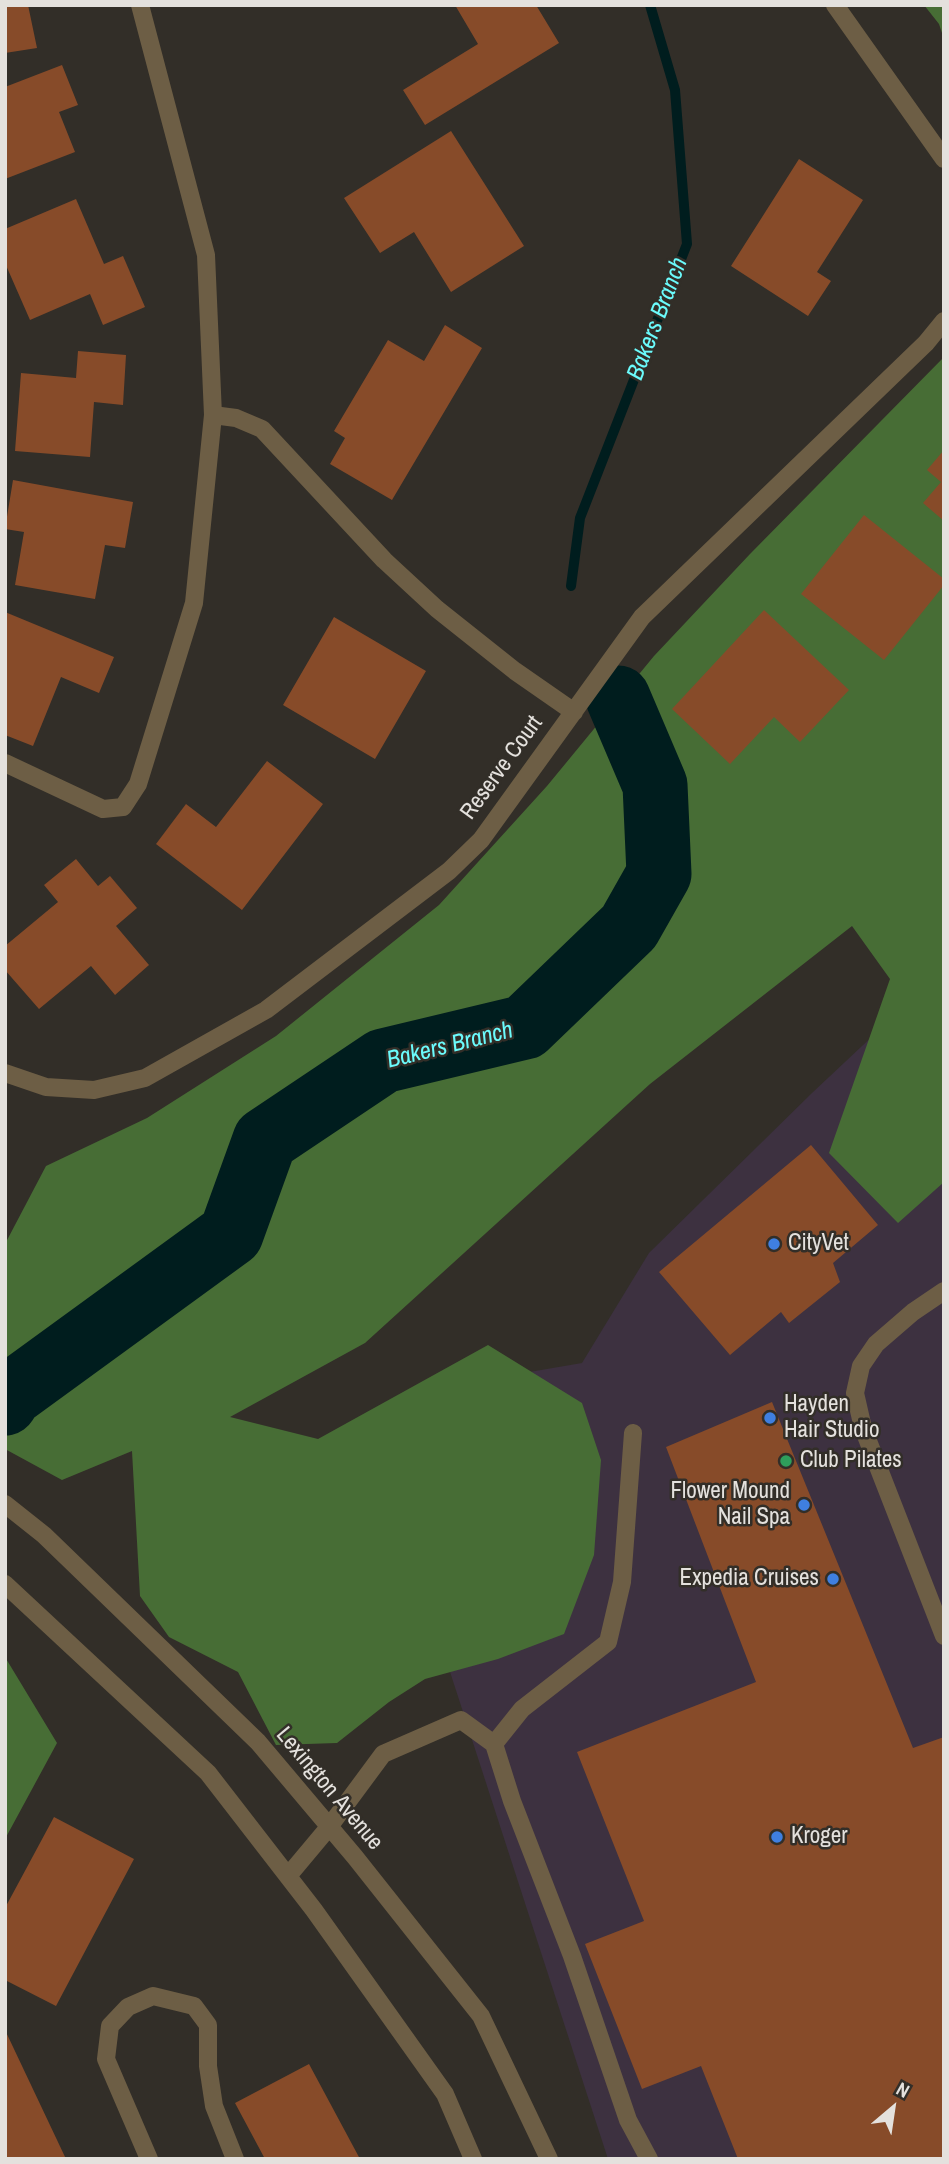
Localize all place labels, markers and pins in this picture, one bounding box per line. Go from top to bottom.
place label: CityVet [788,1230,849,1258]
marker: CityVet [766,1236,782,1252]
place label: Hayden Hair Studio [784,1391,879,1445]
marker: Hayden Hair Studio [762,1410,778,1426]
place label: Club Pilates [800,1447,902,1475]
marker: Club Pilates [778,1453,794,1469]
place label: Flower Mound Nail Spa [671,1478,790,1532]
marker: Flower Mound Nail Spa [796,1497,812,1513]
place label: Expedia Cruises [680,1565,819,1593]
marker: Expedia Cruises [825,1571,841,1587]
place label: Kroger [791,1823,848,1851]
marker: Kroger [769,1829,785,1845]

